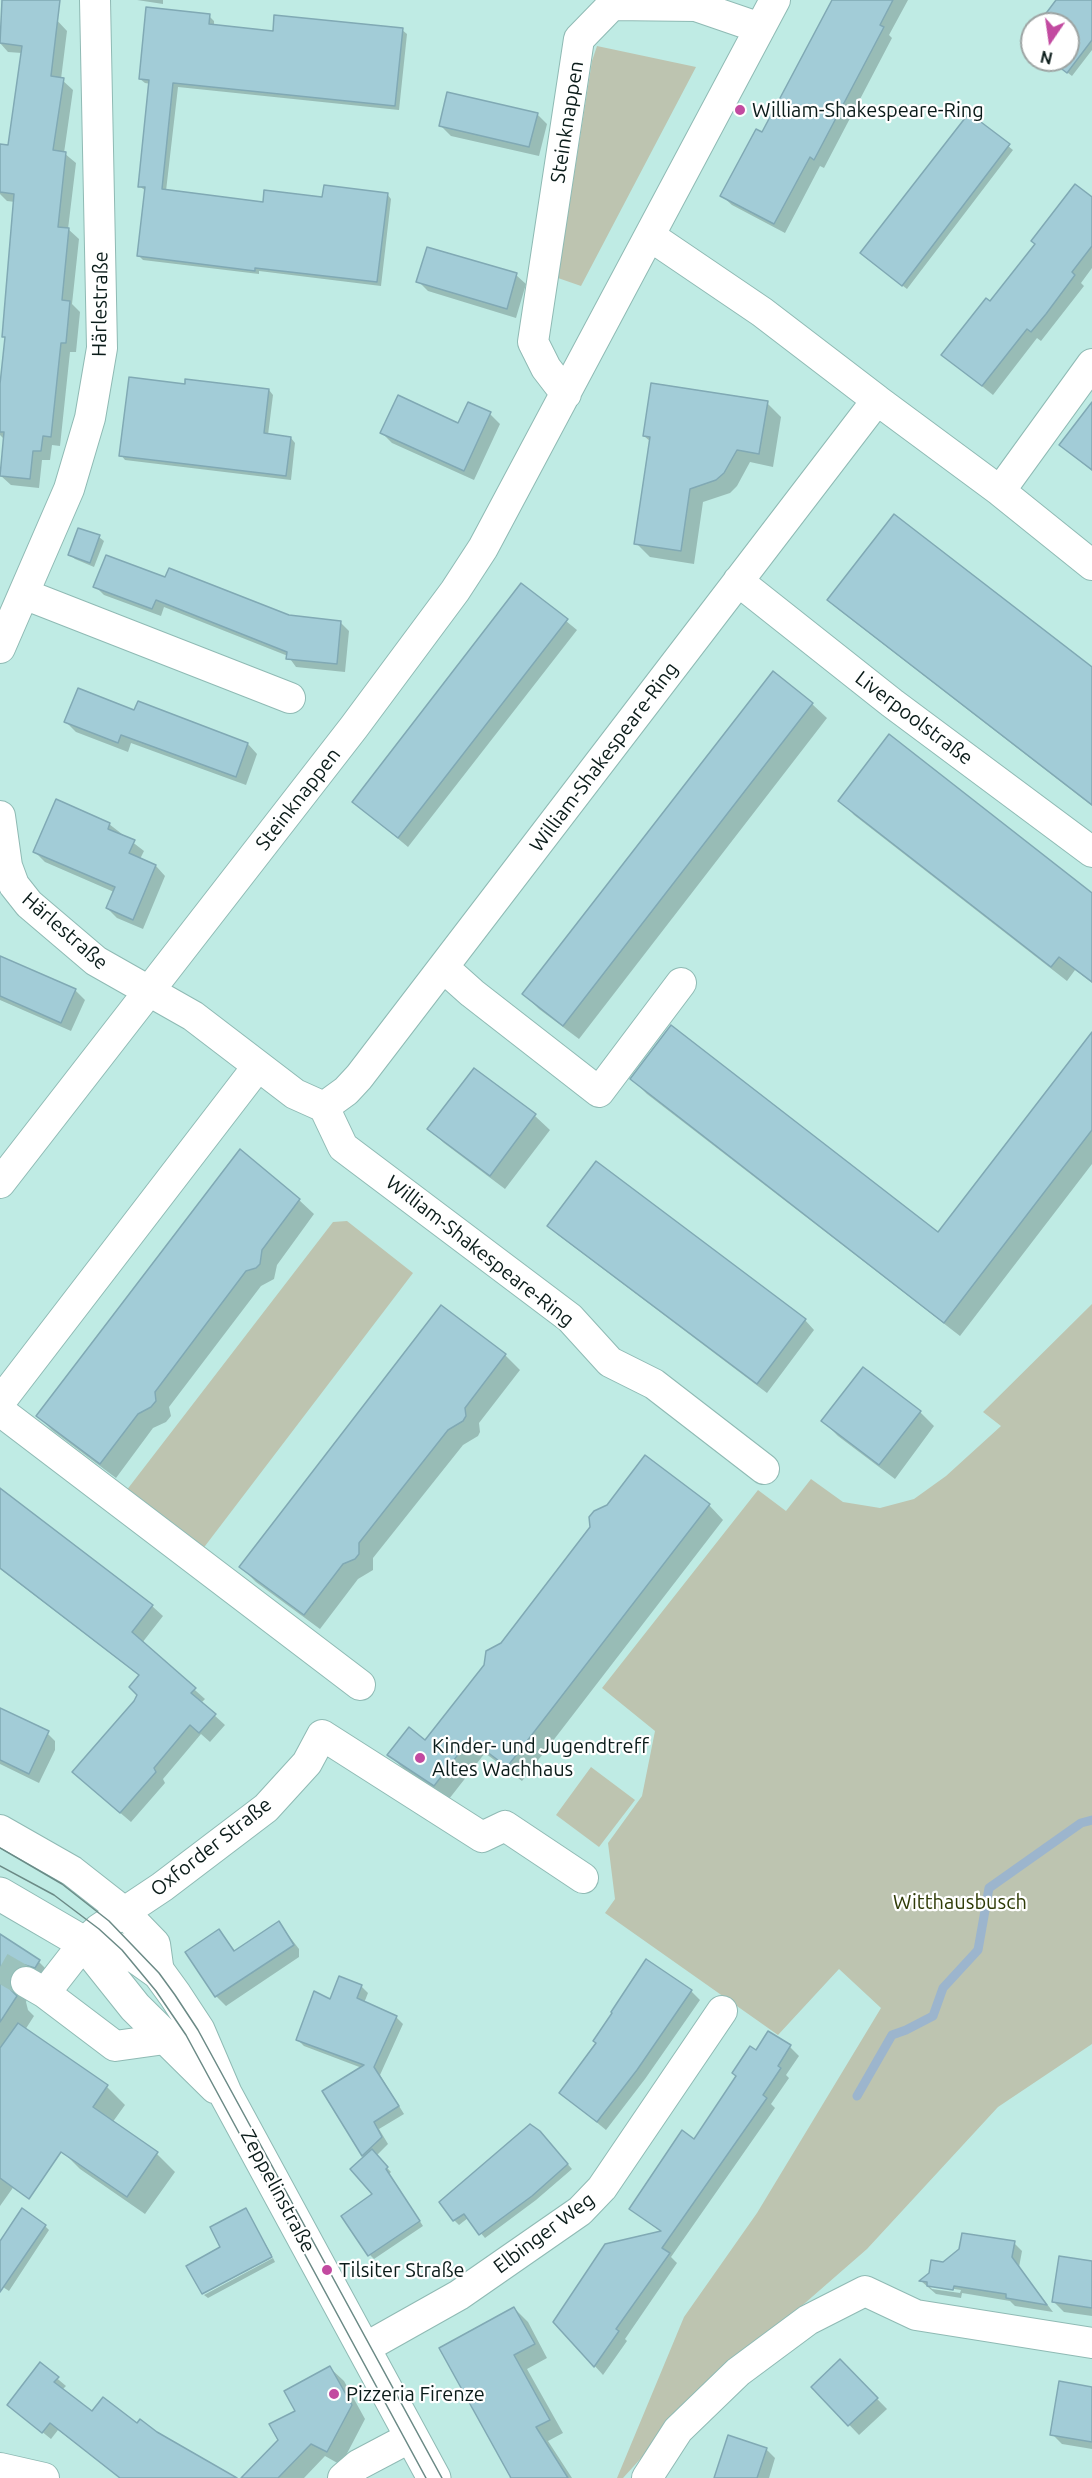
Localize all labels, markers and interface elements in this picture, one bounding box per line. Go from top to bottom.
north arrow [1020,12,1080,72]
text: N [1039,47,1054,68]
street label: Steinknappen [546,59,588,185]
place label: William-Shakespeare-Ring [752,98,984,122]
marker: William-Shakespeare-Ring [733,103,747,117]
street label: Härlestraße [87,251,113,357]
street label: William-Shakespeare-Ring [525,657,683,857]
street label: Liverpoolstraße [850,666,978,770]
street label: Steinknappen [251,743,345,855]
street label: Härlestraße [17,887,113,975]
street label: William-Shakespeare-Ring [381,1170,579,1332]
place label: Kinder- und Jugendtreff Altes Wachhaus [432,1734,649,1781]
marker: Kinder- und Jugendtreff Altes Wachhaus [413,1751,427,1765]
street label: Oxforder Straße [146,1792,276,1902]
park label: Witthausbusch [893,1890,1027,1914]
street label: Zeppelinstraße [236,2125,320,2257]
street label: Elbinger Weg [489,2187,599,2279]
place label: Tilsiter Straße [339,2258,464,2282]
marker: Tilsiter Straße [320,2263,334,2277]
place label: Pizzeria Firenze [346,2382,485,2406]
marker: Pizzeria Firenze [327,2387,341,2401]

